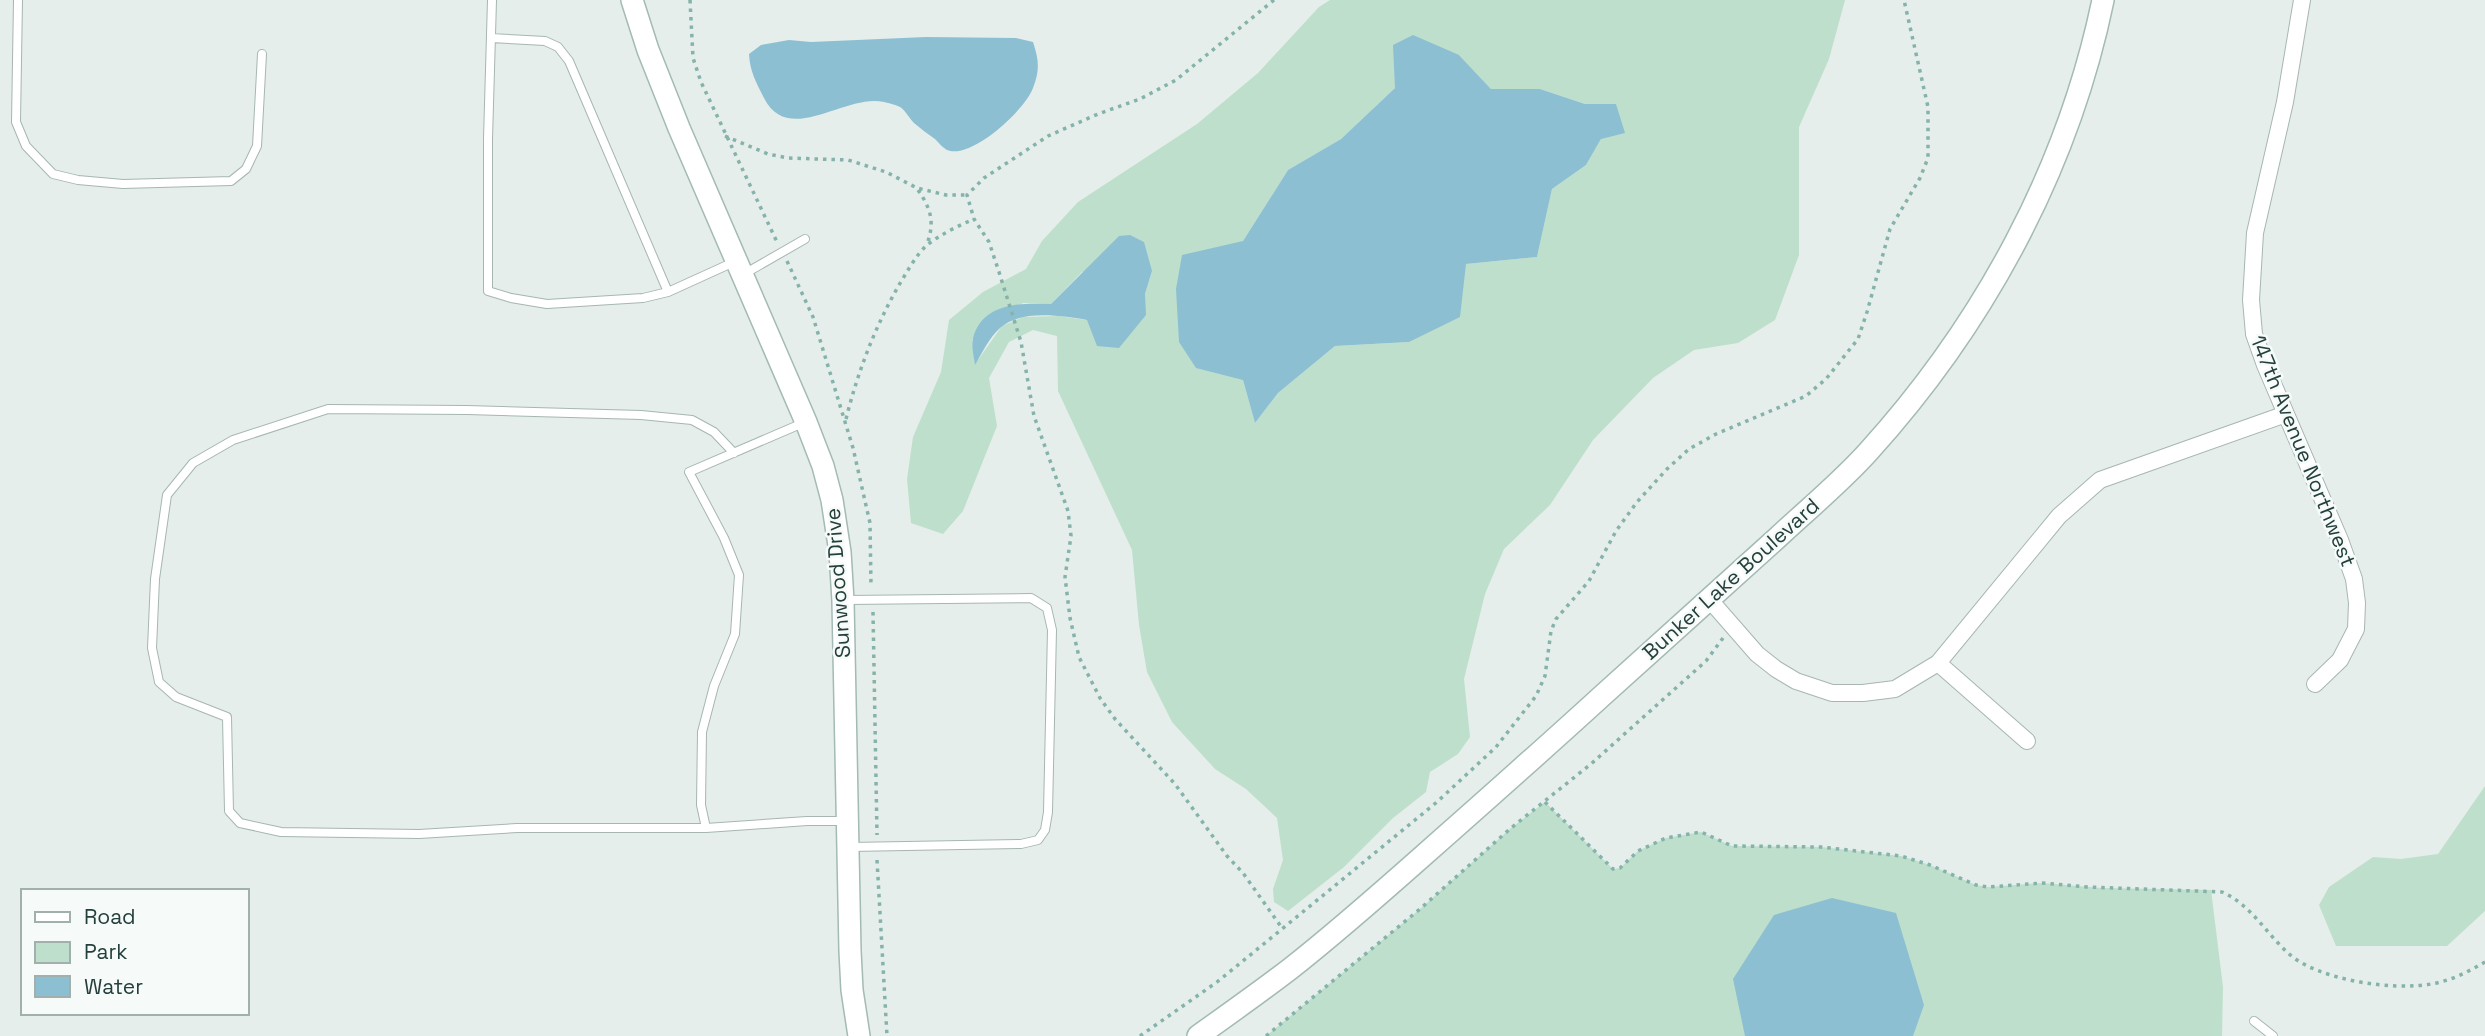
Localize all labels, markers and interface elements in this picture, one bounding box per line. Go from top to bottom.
street label: 147th Avenue Northwest [2245,331,2362,570]
street label: Bunker Lake Boulevard [1636,492,1825,665]
street label: Sunwood Drive [819,507,856,659]
legend [21,889,248,1015]
text: Road [84,903,136,930]
text: Park [84,938,128,965]
text: Water [84,973,143,1000]

